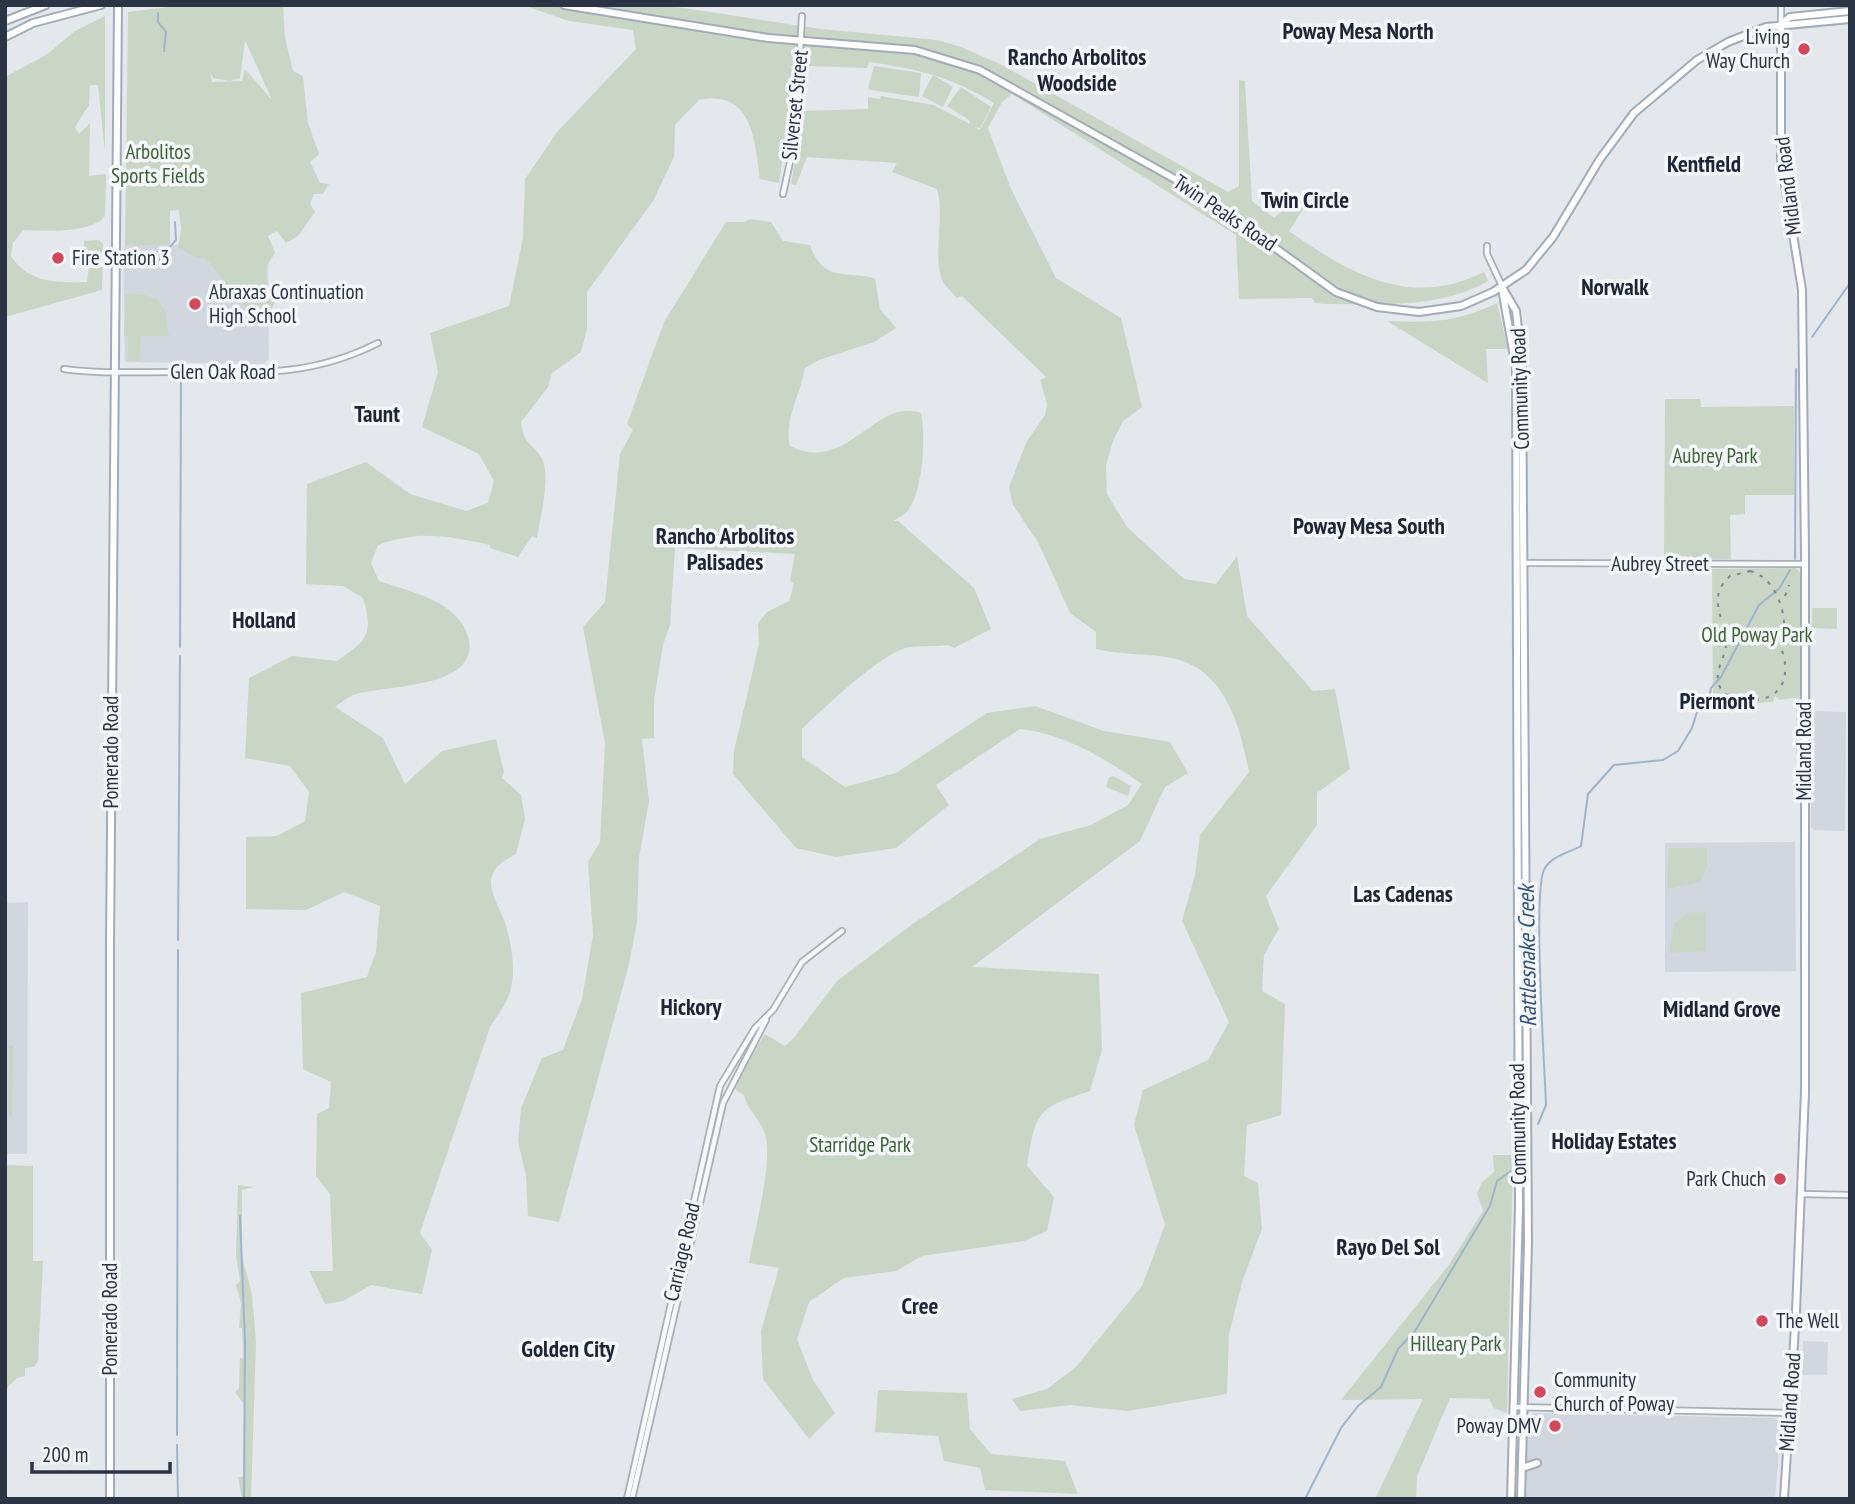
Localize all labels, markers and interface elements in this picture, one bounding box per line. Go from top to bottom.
district label: Poway Mesa North [1282,16,1434,45]
place label: Living Way Church [1706,23,1790,74]
marker: Living Way Church [1796,41,1812,57]
district label: Rancho Arbolitos Woodside [1008,42,1146,97]
street label: Silverset Street [775,48,814,161]
street label: Midland Road [1768,135,1807,237]
park label: Arbolitos Sports Fields [111,138,205,189]
district label: Kentfield [1667,149,1741,178]
street label: Twin Peaks Road [1168,168,1282,257]
district label: Twin Circle [1261,185,1349,214]
place label: Fire Station 3 [72,244,170,271]
marker: Fire Station 3 [50,250,66,266]
district label: Norwalk [1581,272,1649,301]
place label: Abraxas Continuation High School [209,278,364,329]
marker: Abraxas Continuation High School [187,296,203,312]
street label: Community Road [1504,328,1535,450]
street label: Glen Oak Road [170,358,276,385]
district label: Taunt [354,399,400,428]
park label: Aubrey Park [1672,442,1758,469]
district label: Poway Mesa South [1293,511,1445,540]
district label: Rancho Arbolitos Palisades [656,521,794,576]
street label: Aubrey Street [1611,550,1709,577]
district label: Holland [232,605,296,634]
park label: Old Poway Park [1701,621,1813,648]
district label: Piermont [1679,686,1755,715]
street label: Pomerado Road [97,696,124,808]
street label: Midland Road [1790,702,1817,800]
district label: Las Cadenas [1353,879,1453,908]
water label: Rattlesnake Creek [1511,882,1542,1027]
district label: Hickory [661,992,722,1021]
district label: Midland Grove [1663,994,1781,1023]
street label: Community Road [1503,1063,1532,1185]
district label: Holiday Estates [1552,1126,1676,1155]
park label: Starridge Park [809,1131,911,1158]
place label: Park Chuch [1686,1165,1766,1192]
marker: Park Chuch [1772,1171,1788,1187]
street label: Carriage Road [657,1200,706,1304]
district label: Rayo Del Sol [1336,1232,1440,1261]
street label: Pomerado Road [96,1263,123,1375]
district label: Cree [902,1291,939,1320]
place label: The Well [1776,1307,1839,1334]
marker: The Well [1754,1313,1770,1329]
park label: Hilleary Park [1410,1330,1502,1357]
district label: Golden City [521,1334,615,1363]
street label: Midland Road [1773,1352,1806,1452]
place label: Community Church of Poway [1554,1366,1674,1417]
marker: Community Church of Poway [1532,1384,1548,1400]
place label: Poway DMV [1457,1412,1541,1439]
marker: Poway DMV [1547,1418,1563,1434]
scale bar [32,1430,170,1474]
text: 200 m [42,1441,88,1468]

